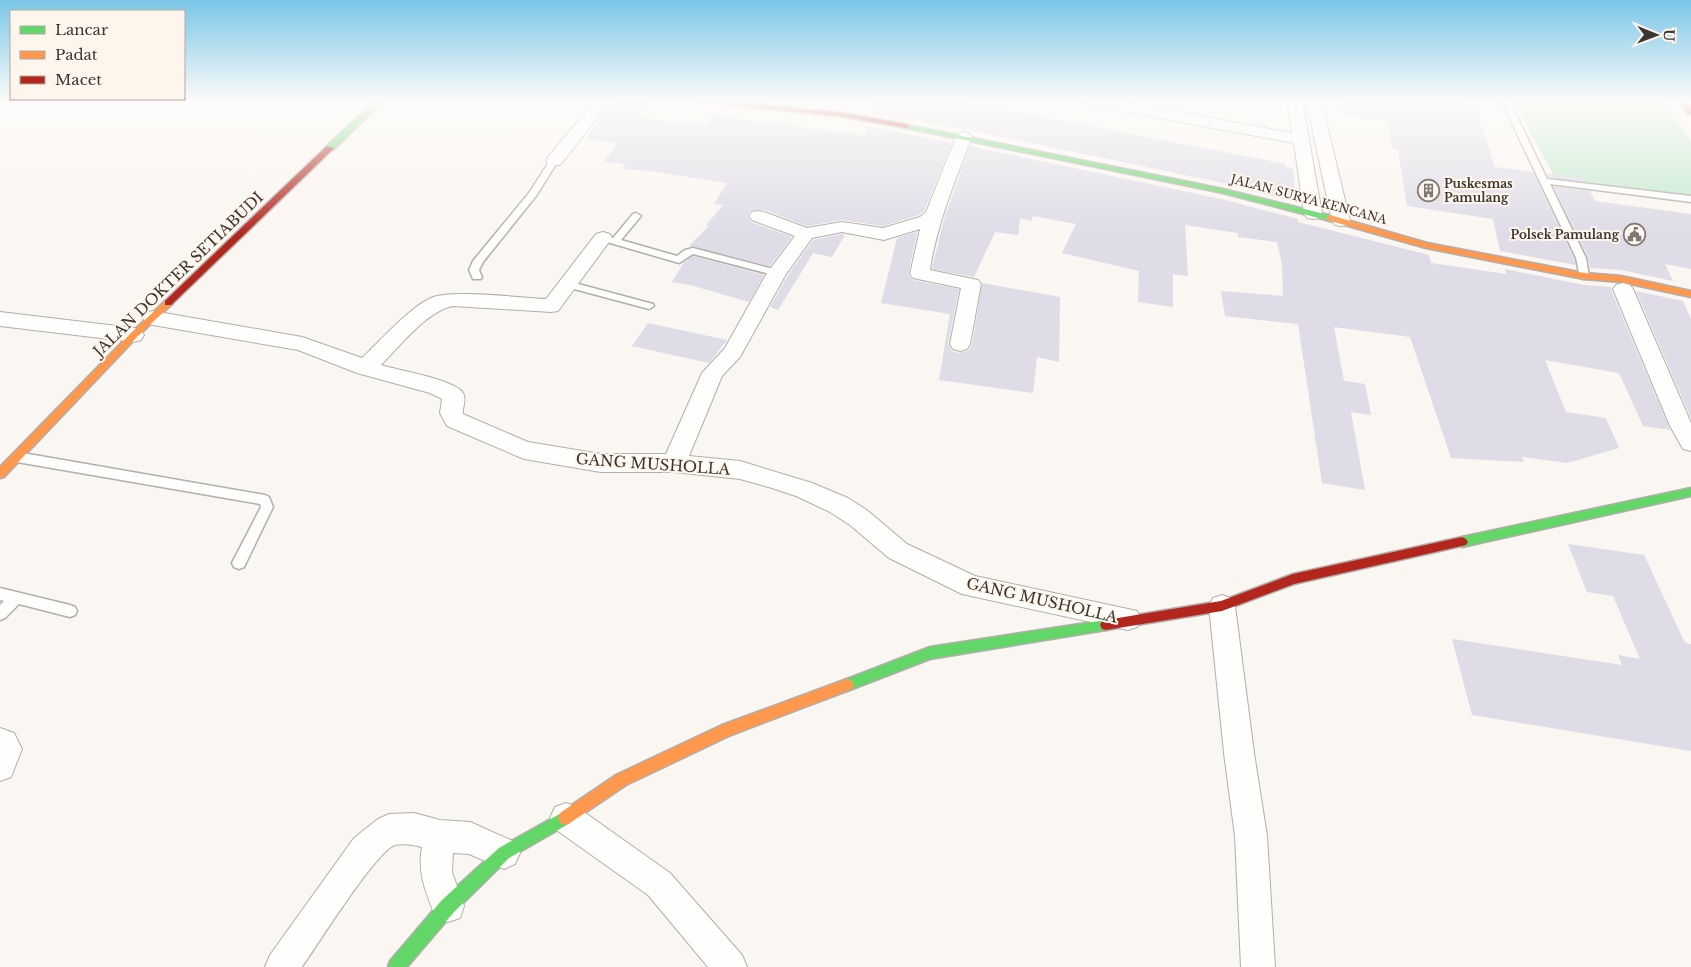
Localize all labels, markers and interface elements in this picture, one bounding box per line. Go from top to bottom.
legend [10,10,185,100]
north arrow [1631,10,1681,60]
text: Lancar [55,20,109,39]
text: U [1660,29,1678,42]
text: Padat [55,45,98,64]
text: Macet [55,70,102,89]
street label: JALAN SURYA KENCANA [1227,170,1389,227]
place label: Puskesmas Pamulang [1444,176,1513,205]
building icon: Puskesmas Pamulang [1416,178,1440,202]
street label: JALAN DOKTER SETIABUDI [88,188,267,362]
public building icon: Polsek Pamulang [1623,222,1647,246]
place label: Polsek Pamulang [1511,227,1620,242]
street label: GANG MUSHOLLA [575,449,731,479]
street label: GANG MUSHOLLA [964,573,1120,627]

